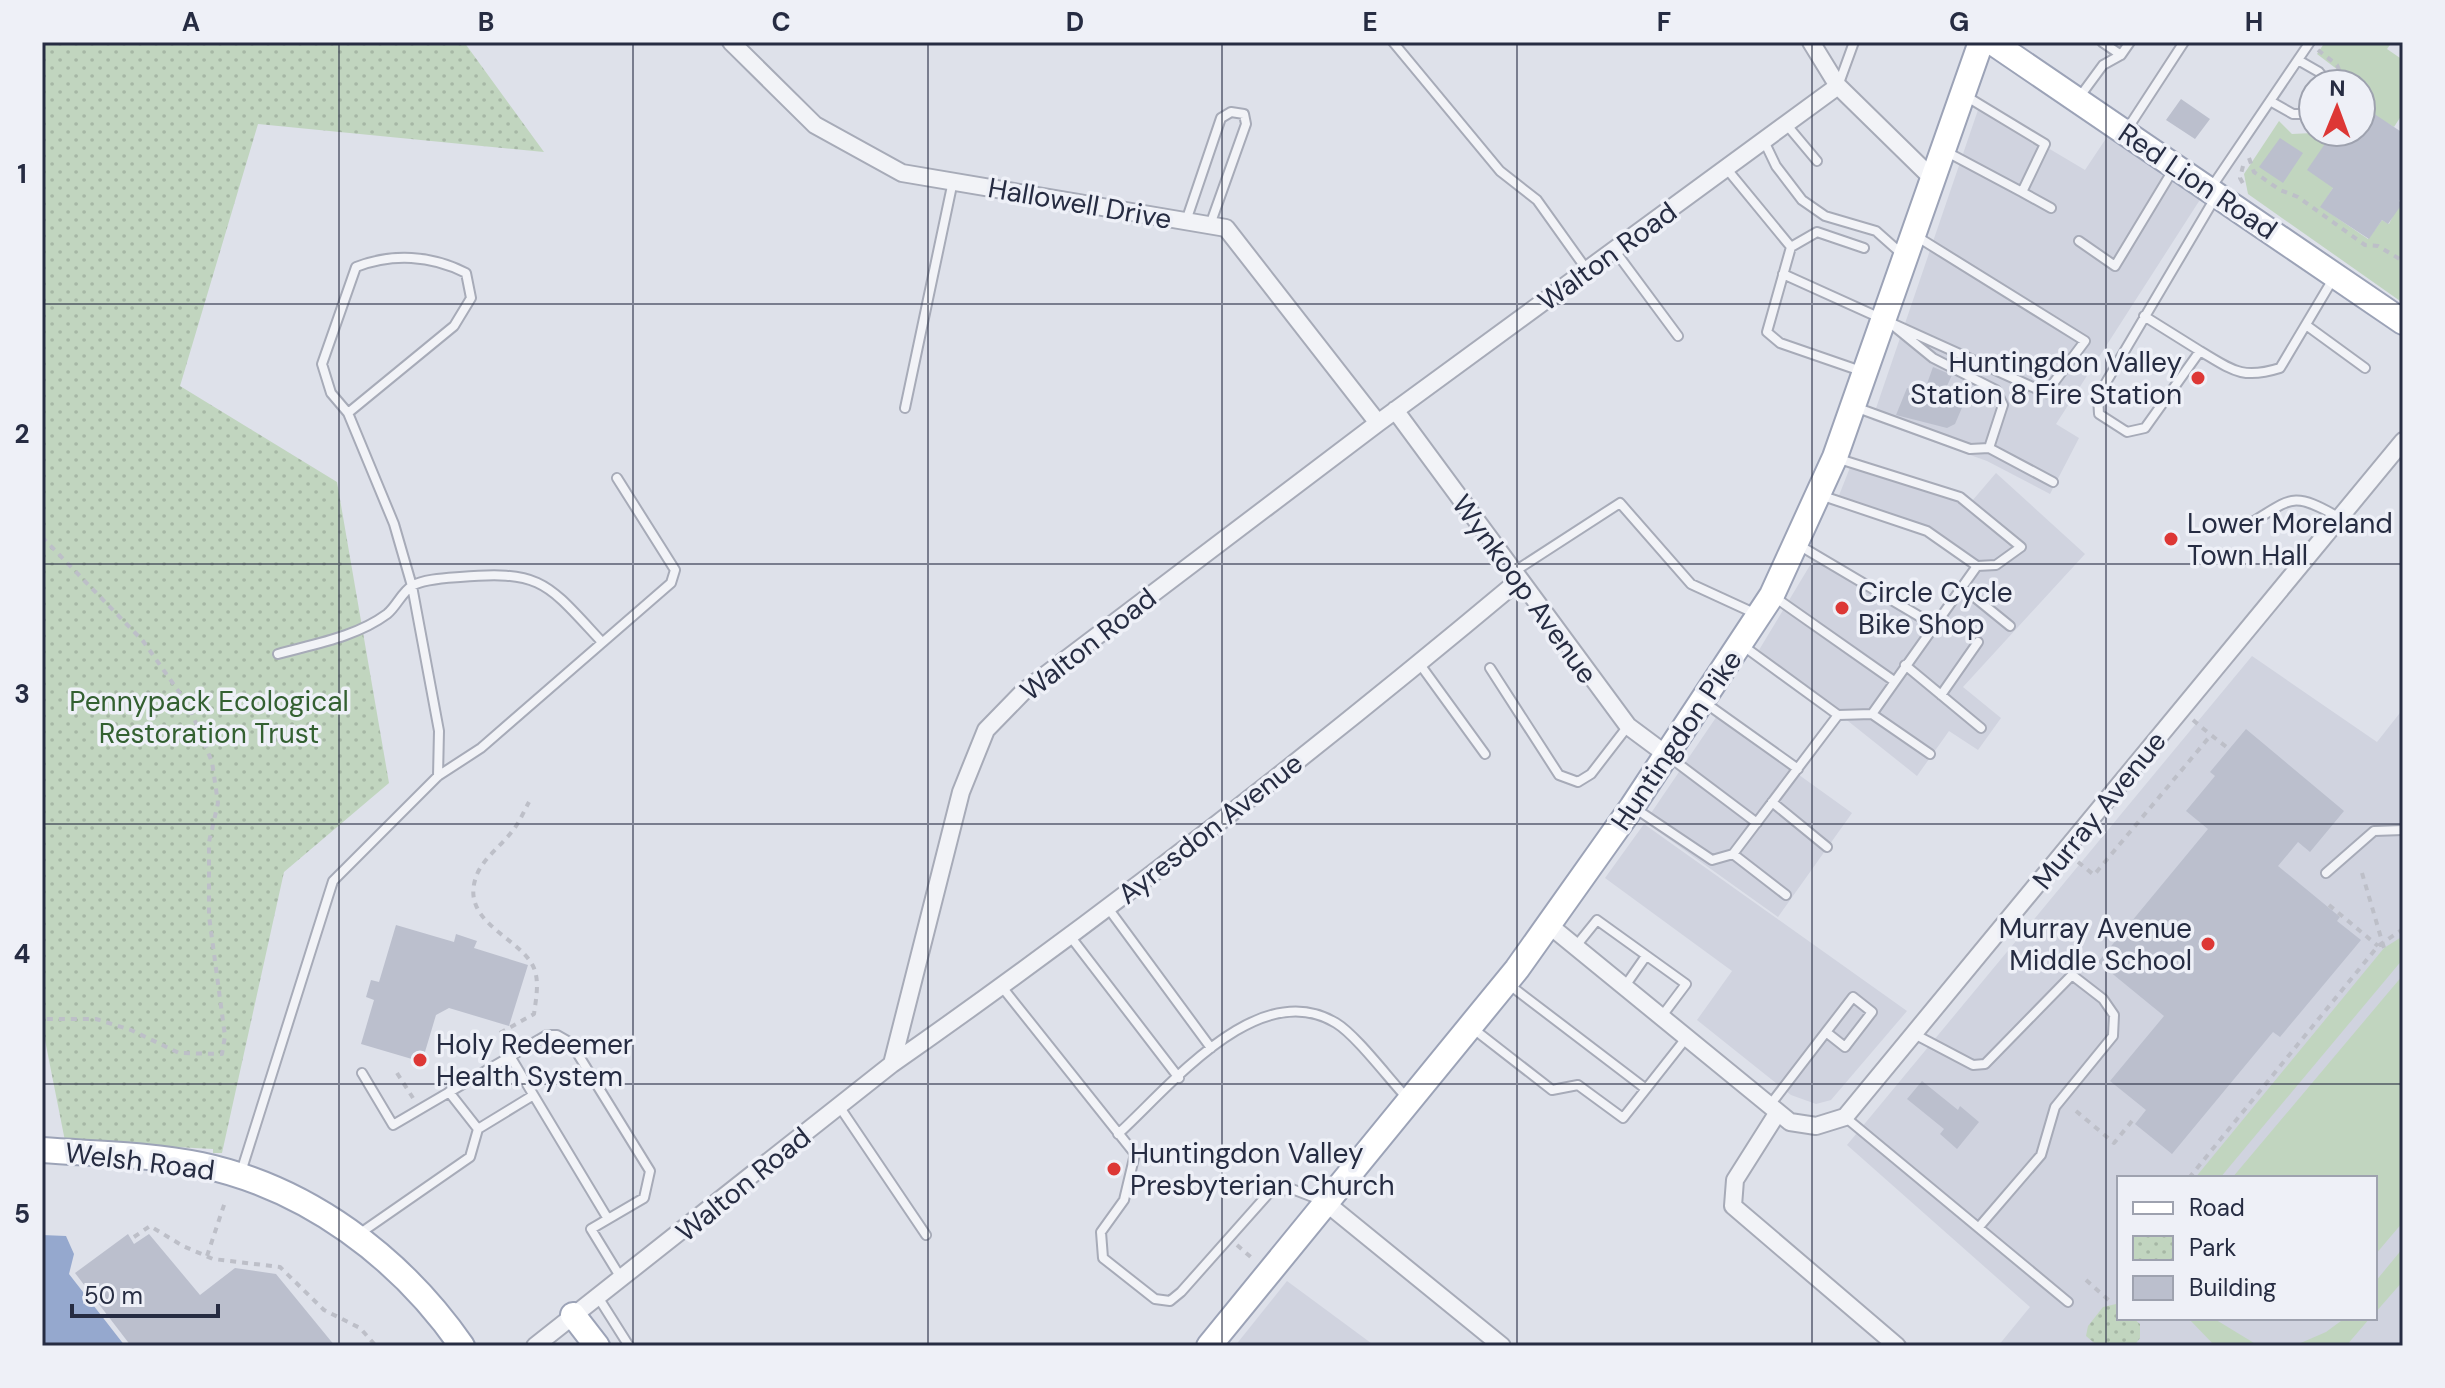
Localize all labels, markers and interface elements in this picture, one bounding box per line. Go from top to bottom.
text: A [182,5,200,39]
text: B [478,5,494,39]
text: C [771,5,791,39]
text: D [1066,5,1084,39]
text: E [1362,5,1378,39]
text: F [1657,5,1671,39]
text: G [1949,5,1969,39]
text: H [2245,5,2263,39]
north arrow [2297,68,2377,148]
text: N [2329,74,2346,103]
street label: Red Lion Road [2111,115,2284,248]
text: 1 [17,157,27,191]
street label: Hallowell Drive [985,169,1175,238]
street label: Walton Road [1530,194,1684,319]
place label: Huntingdon Valley Station 8 Fire Station [1910,344,2182,413]
marker: Huntingdon Valley Station 8 Fire Station [2189,369,2207,387]
text: 2 [14,417,30,451]
street label: Wynkoop Avenue [1443,487,1606,691]
place label: Lower Moreland Town Hall [2187,505,2393,574]
marker: Lower Moreland Town Hall [2162,530,2180,548]
place label: Circle Cycle Bike Shop [1858,574,2013,643]
street label: Walton Road [1013,580,1164,709]
marker: Circle Cycle Bike Shop [1833,599,1851,617]
street label: Huntingdon Pike [1602,643,1750,838]
text: 3 [14,677,30,711]
park label: Pennypack Ecological Restoration Trust [69,683,349,752]
street label: Murray Avenue [2024,724,2175,897]
street label: Ayresdon Avenue [1110,745,1310,912]
place label: Murray Avenue Middle School [1999,910,2192,979]
marker: Murray Avenue Middle School [2199,935,2217,953]
text: 4 [14,937,30,971]
place label: Holy Redeemer Health System [436,1026,633,1095]
marker: Holy Redeemer Health System [411,1051,429,1069]
street label: Walton Road [668,1119,818,1250]
street label: Welsh Road [63,1134,217,1189]
place label: Huntingdon Valley Presbyterian Church [1130,1135,1395,1204]
marker: Huntingdon Valley Presbyterian Church [1105,1160,1123,1178]
legend [2117,1176,2377,1320]
text: Road [2189,1192,2245,1223]
text: 5 [14,1197,30,1231]
text: Park [2189,1232,2236,1263]
scale bar [72,1268,218,1318]
text: Building [2189,1272,2276,1303]
text: 50 m [84,1280,143,1311]

